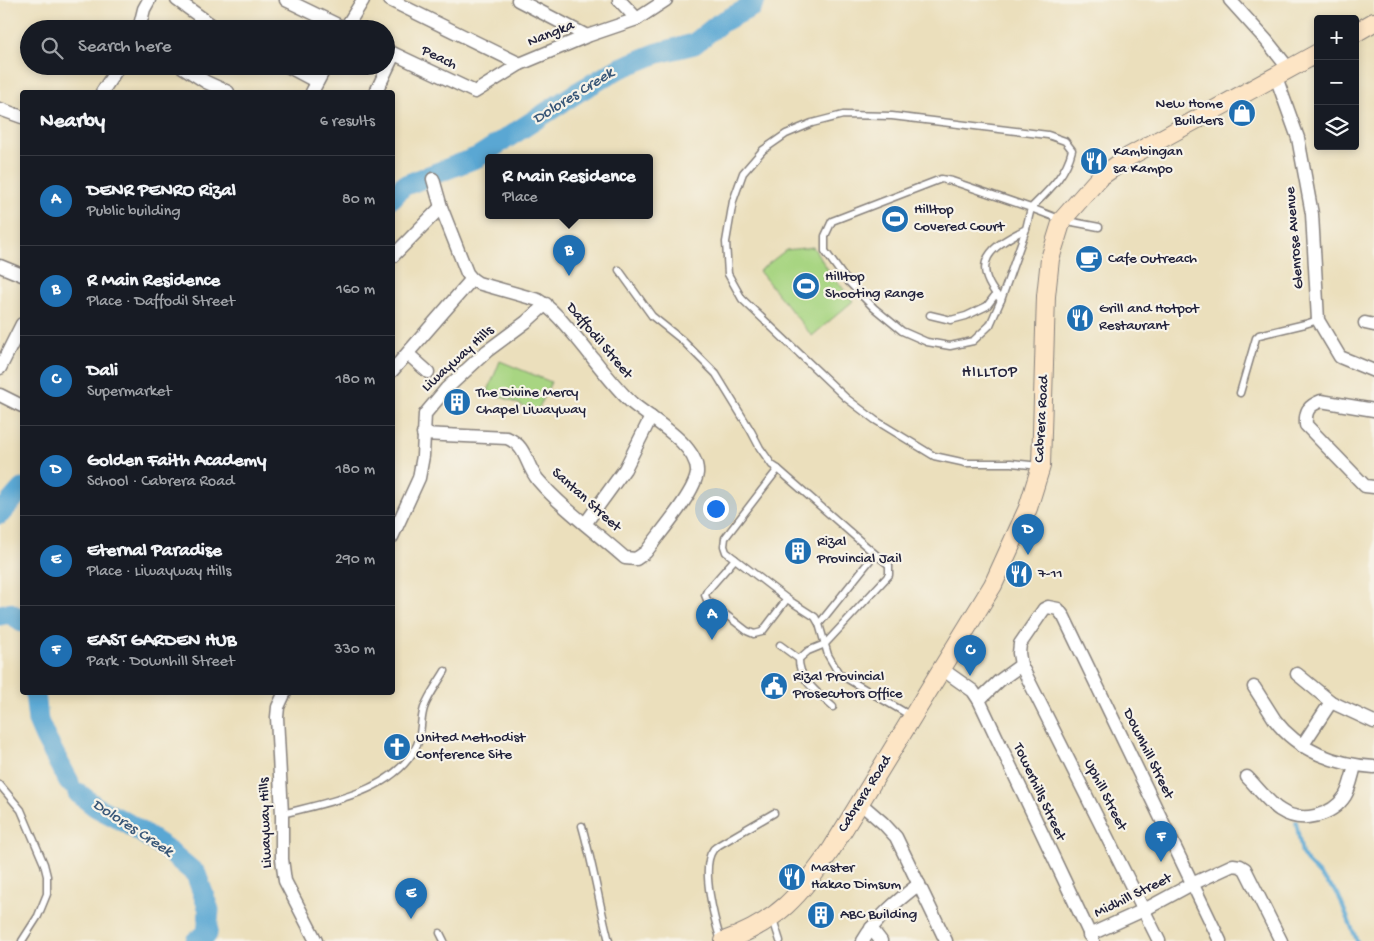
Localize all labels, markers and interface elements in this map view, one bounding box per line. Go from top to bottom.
map controls [1314,15,1359,150]
button: + [1314,15,1359,60]
street label: Nangka [525,16,578,51]
search box [20,20,395,75]
icon: search [38,34,66,62]
text: Search here [78,36,172,59]
street label: Peach [417,41,460,74]
button: − [1314,60,1359,105]
water label: Dolores Creek [530,64,620,129]
place label: New Home Builders [1156,95,1223,130]
shop icon: New Home Builders [1227,98,1257,128]
button: layers [1314,105,1359,150]
text: Nearby [40,110,105,135]
text: 6 results [320,113,375,132]
place label: Kambingan sa Kampo [1113,143,1183,178]
restaurant icon: Kambingan sa Kampo [1079,146,1109,176]
popup [485,154,653,219]
text: R Main Residence [503,166,635,189]
text: DENR PENRO Rizal [87,180,236,203]
street label: Glenrose Avenue [1282,186,1308,290]
text: Place [503,189,537,208]
text: A [51,191,61,210]
text: 80 m [342,191,375,210]
place label: Hilltop Covered Court [914,201,1006,236]
text: Public building [87,203,181,222]
sports icon: Hilltop Covered Court [880,204,910,234]
pin: B [553,235,585,276]
cafe icon: Cafe Outreach [1074,244,1104,274]
place label: Cafe Outreach [1108,250,1197,268]
place label: Hilltop Shooting Range [825,268,924,303]
text: R Main Residence [87,270,220,293]
sports icon: Hilltop Shooting Range [791,271,821,301]
text: B [52,281,60,300]
text: 160 m [336,281,375,300]
text: Place · Daffodil Street [87,293,235,312]
street label: Daffodil Street [561,298,637,384]
place label: Grill and Hotpot Restaurant [1099,300,1201,335]
restaurant icon: Grill and Hotpot Restaurant [1065,303,1095,333]
street label: Liwayway Hills [418,322,498,396]
text: Dali [87,360,118,383]
district label: HILLTOP [962,364,1018,383]
text: C [52,371,60,390]
text: 180 m [336,371,375,390]
street label: Cabrera Road [1031,374,1053,463]
text: Supermarket [87,383,172,402]
place label: The Divine Mercy Chapel Liwayway [475,384,587,419]
building icon: The Divine Mercy Chapel Liwayway [442,387,472,417]
text: Golden Faith Academy [87,450,266,473]
text: D [51,461,61,480]
text: 180 m [336,461,375,480]
street label: Santan Street [547,464,626,537]
text: School · Cabrera Road [87,473,234,492]
your location [703,496,729,522]
pin: D [1012,514,1044,555]
place label: Rizal Provincial Jail [816,533,902,568]
building icon: Rizal Provincial Jail [783,536,813,566]
text: Eternal Paradise [87,540,222,563]
text: E [51,551,61,570]
text: 290 m [335,551,375,570]
restaurant icon: 7-11 [1004,559,1034,589]
text: Place · Liwayway Hills [87,563,232,582]
place label: 7-11 [1037,565,1063,583]
pin: A [696,599,728,640]
text: EAST GARDEN HUB [87,630,236,653]
pin: C [954,635,986,676]
text: F [52,641,60,660]
text: 330 m [334,641,375,660]
text: Park · Downhill Street [87,653,234,672]
place label: Rizal Provincial Prosecutors Office [792,668,903,703]
public building icon: Rizal Provincial Prosecutors Office [759,671,789,701]
street label: Downhill Street [1118,705,1178,804]
place label: United Methodist Conference Site [416,729,527,764]
church icon: United Methodist Conference Site [382,732,412,762]
street label: Towerhills Street [1008,740,1070,845]
street label: Cabrera Road [834,751,896,836]
street label: Uphill Street [1079,756,1131,835]
street label: Liwayway Hills [255,777,277,869]
water label: Dolores Creek [88,796,177,863]
pin: F [1145,821,1177,862]
place label: Master Hakao Dimsum [811,859,901,894]
restaurant icon: Master Hakao Dimsum [777,862,807,892]
street label: Midhill Street [1091,869,1176,922]
pin: E [395,878,427,919]
building icon: ABC Building [806,900,836,930]
place label: ABC Building [840,906,917,924]

